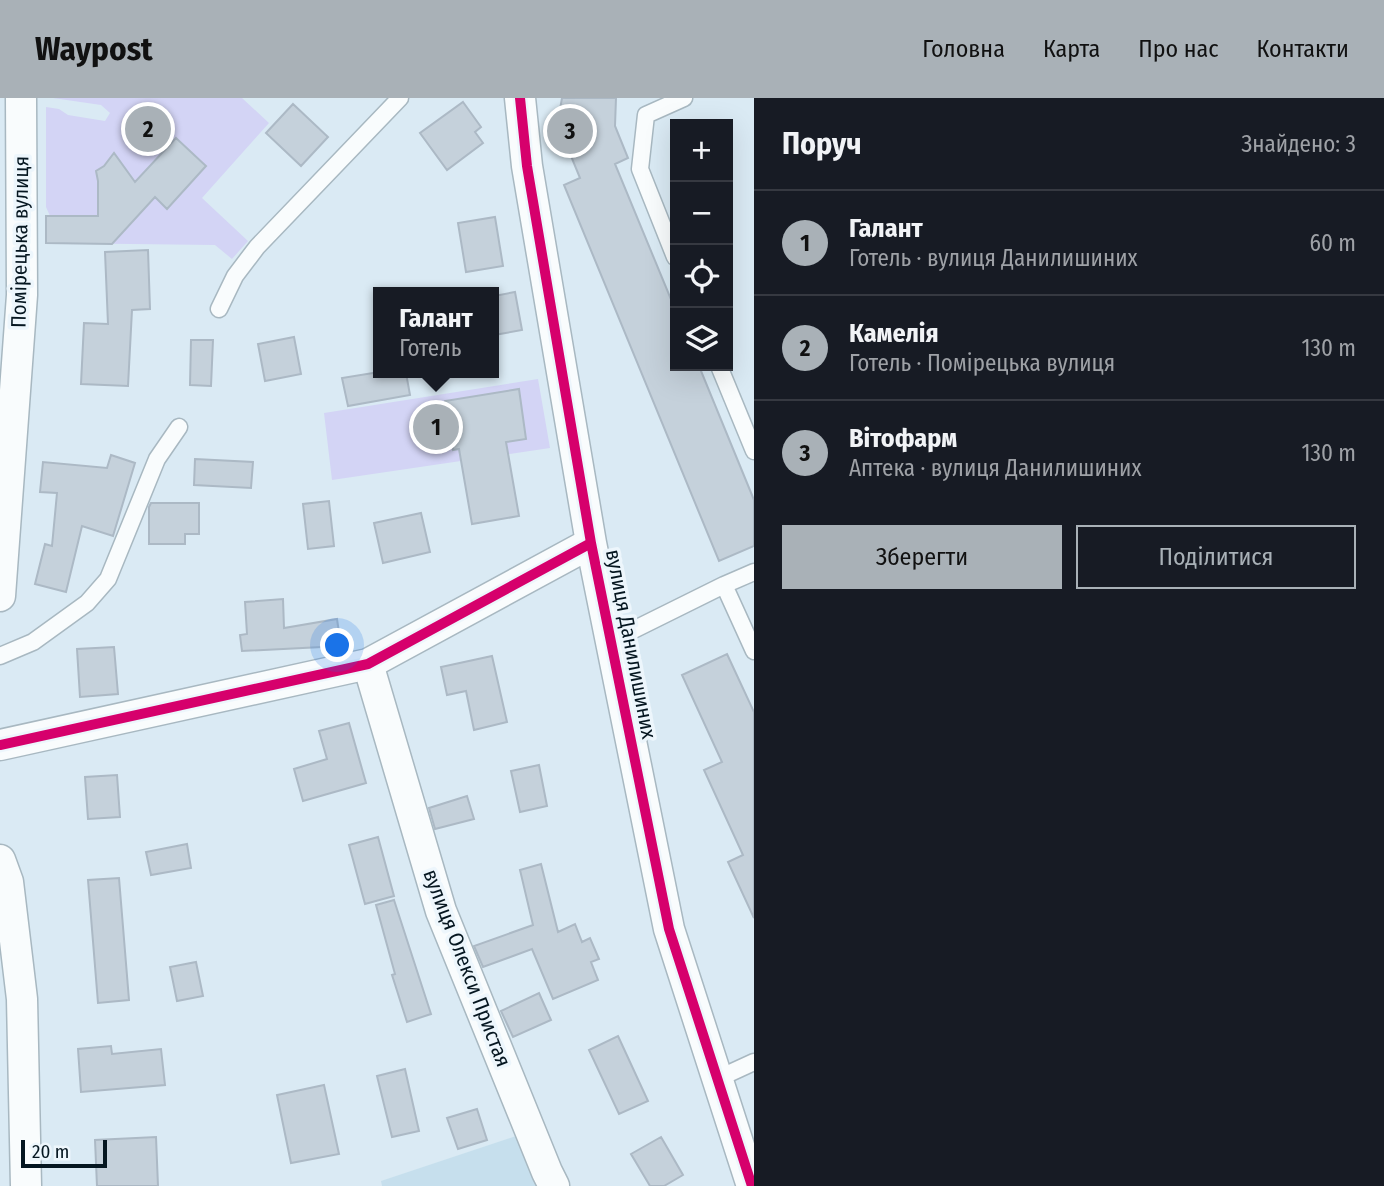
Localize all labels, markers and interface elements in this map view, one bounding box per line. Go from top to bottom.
text: Waypost [35,29,153,69]
text: Головна [922,35,1005,63]
text: Карта [1043,35,1100,63]
text: Про нас [1138,35,1219,63]
text: Контакти [1257,35,1349,63]
pin: 2 [125,103,171,155]
pin: 3 [547,105,593,157]
map controls [670,119,733,371]
button: + [670,119,733,182]
text: Поруч [782,126,861,162]
text: Знайдено: 3 [1241,130,1356,158]
street label: Помірецька вулиця [6,156,34,328]
button: − [670,182,733,245]
text: Галант [849,213,923,244]
text: 1 [800,229,810,257]
text: 60 m [1310,229,1356,257]
text: Готель · вулиця Данилишиних [849,244,1138,272]
button: locate [670,245,733,308]
popup [373,287,499,378]
text: Галант [399,303,473,334]
button: layers [670,308,733,371]
text: Камелія [849,318,939,349]
text: Готель [399,334,461,362]
text: 2 [800,334,810,362]
text: 130 m [1302,334,1356,362]
text: Готель · Помірецька вулиця [849,349,1115,377]
pin: 1 [413,401,459,453]
text: Вітофарм [849,423,957,454]
text: 3 [800,439,810,467]
text: 130 m [1302,439,1356,467]
text: Аптека · вулиця Данилишиних [849,454,1142,482]
button: Зберегти [782,525,1062,589]
button: Поділитися [1076,525,1356,589]
street label: вулиця Данилишиних [600,547,662,742]
your location [320,628,354,662]
street label: вулиця Олекси Пристая [417,866,517,1070]
scale bar [21,1137,107,1169]
text: 20 m [32,1140,69,1163]

